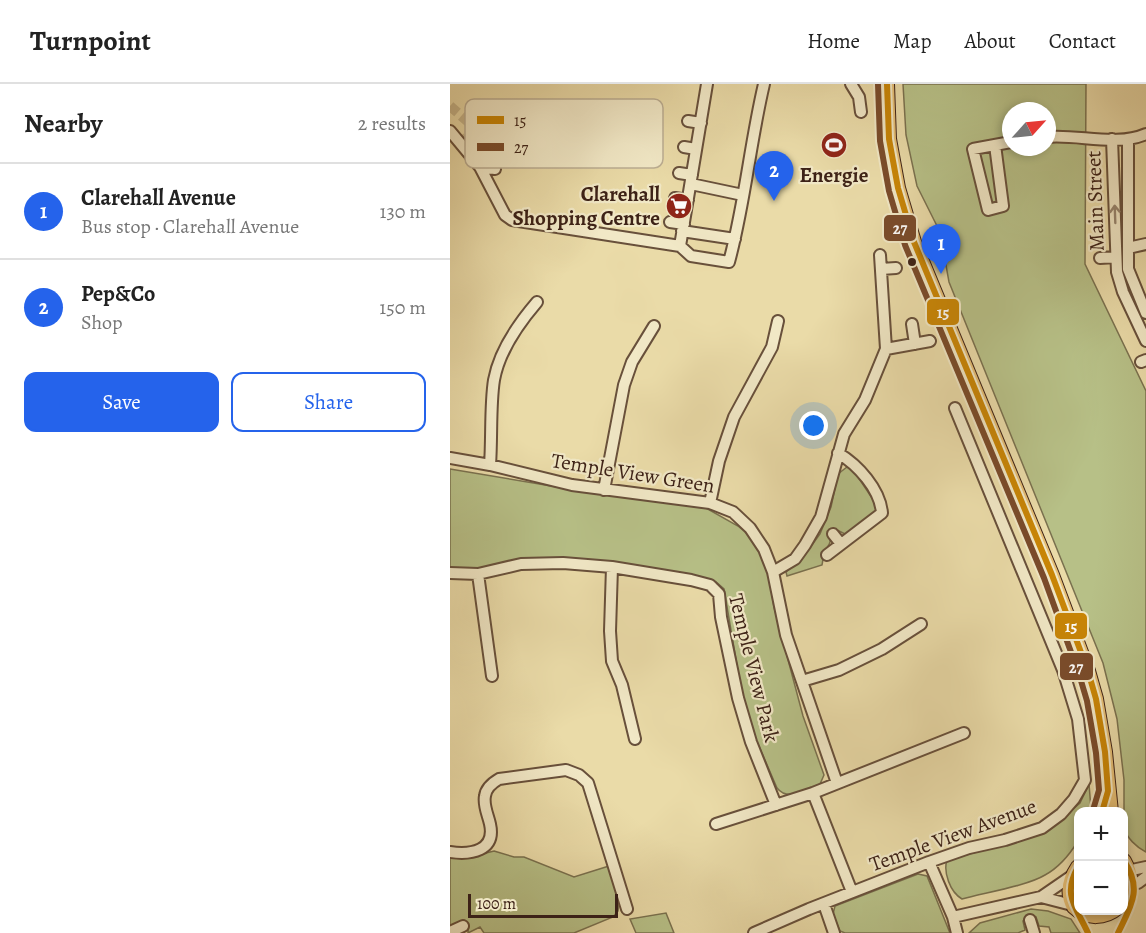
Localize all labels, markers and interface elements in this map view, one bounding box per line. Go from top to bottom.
text: Turnpoint [30,22,151,60]
text: Home [807,27,860,55]
text: Map [893,27,931,55]
text: About [964,27,1016,55]
text: Contact [1049,27,1116,55]
legend [465,99,663,168]
north arrow [1002,102,1056,156]
text: Nearby [24,106,103,141]
text: 2 results [358,110,426,137]
text: 15 [514,110,526,132]
sports icon: Energie [819,130,849,160]
text: 27 [514,137,529,159]
street label: Main Street [1079,150,1111,252]
pin: 2 [754,152,794,201]
place label: Energie [800,161,869,189]
place label: Clarehall Shopping Centre [512,180,660,232]
text: Clarehall Avenue [81,183,236,213]
supermarket icon: Clarehall Shopping Centre [664,191,694,221]
text: 1 [40,198,47,225]
text: 130 m [380,198,426,225]
one-way arrow [1109,204,1120,224]
text: Bus stop · Clarehall Avenue [81,213,299,240]
line badge: 27 [883,214,917,242]
text: 27 [893,218,907,240]
pin: 1 [922,224,960,274]
unlabelled marker [906,256,918,268]
text: Pep&Co [81,279,155,309]
text: 2 [39,294,48,321]
text: 150 m [379,294,426,321]
line badge: 15 [926,298,960,326]
text: 15 [937,302,949,324]
text: Shop [81,309,123,336]
button: Save [24,372,219,432]
button: Share [231,372,426,432]
your location [799,411,828,440]
street label: Temple View Green [549,446,717,500]
street label: Temple View Park [722,591,786,746]
line badge: 15 [1054,612,1088,640]
text: 15 [1065,616,1077,638]
line badge: 27 [1059,652,1094,681]
text: 27 [1069,657,1083,679]
street label: Temple View Avenue [866,792,1040,878]
map controls [1074,807,1128,915]
button: + [1074,807,1128,861]
button: − [1074,861,1128,915]
scale bar [468,891,618,918]
text: 100 m [477,893,516,915]

